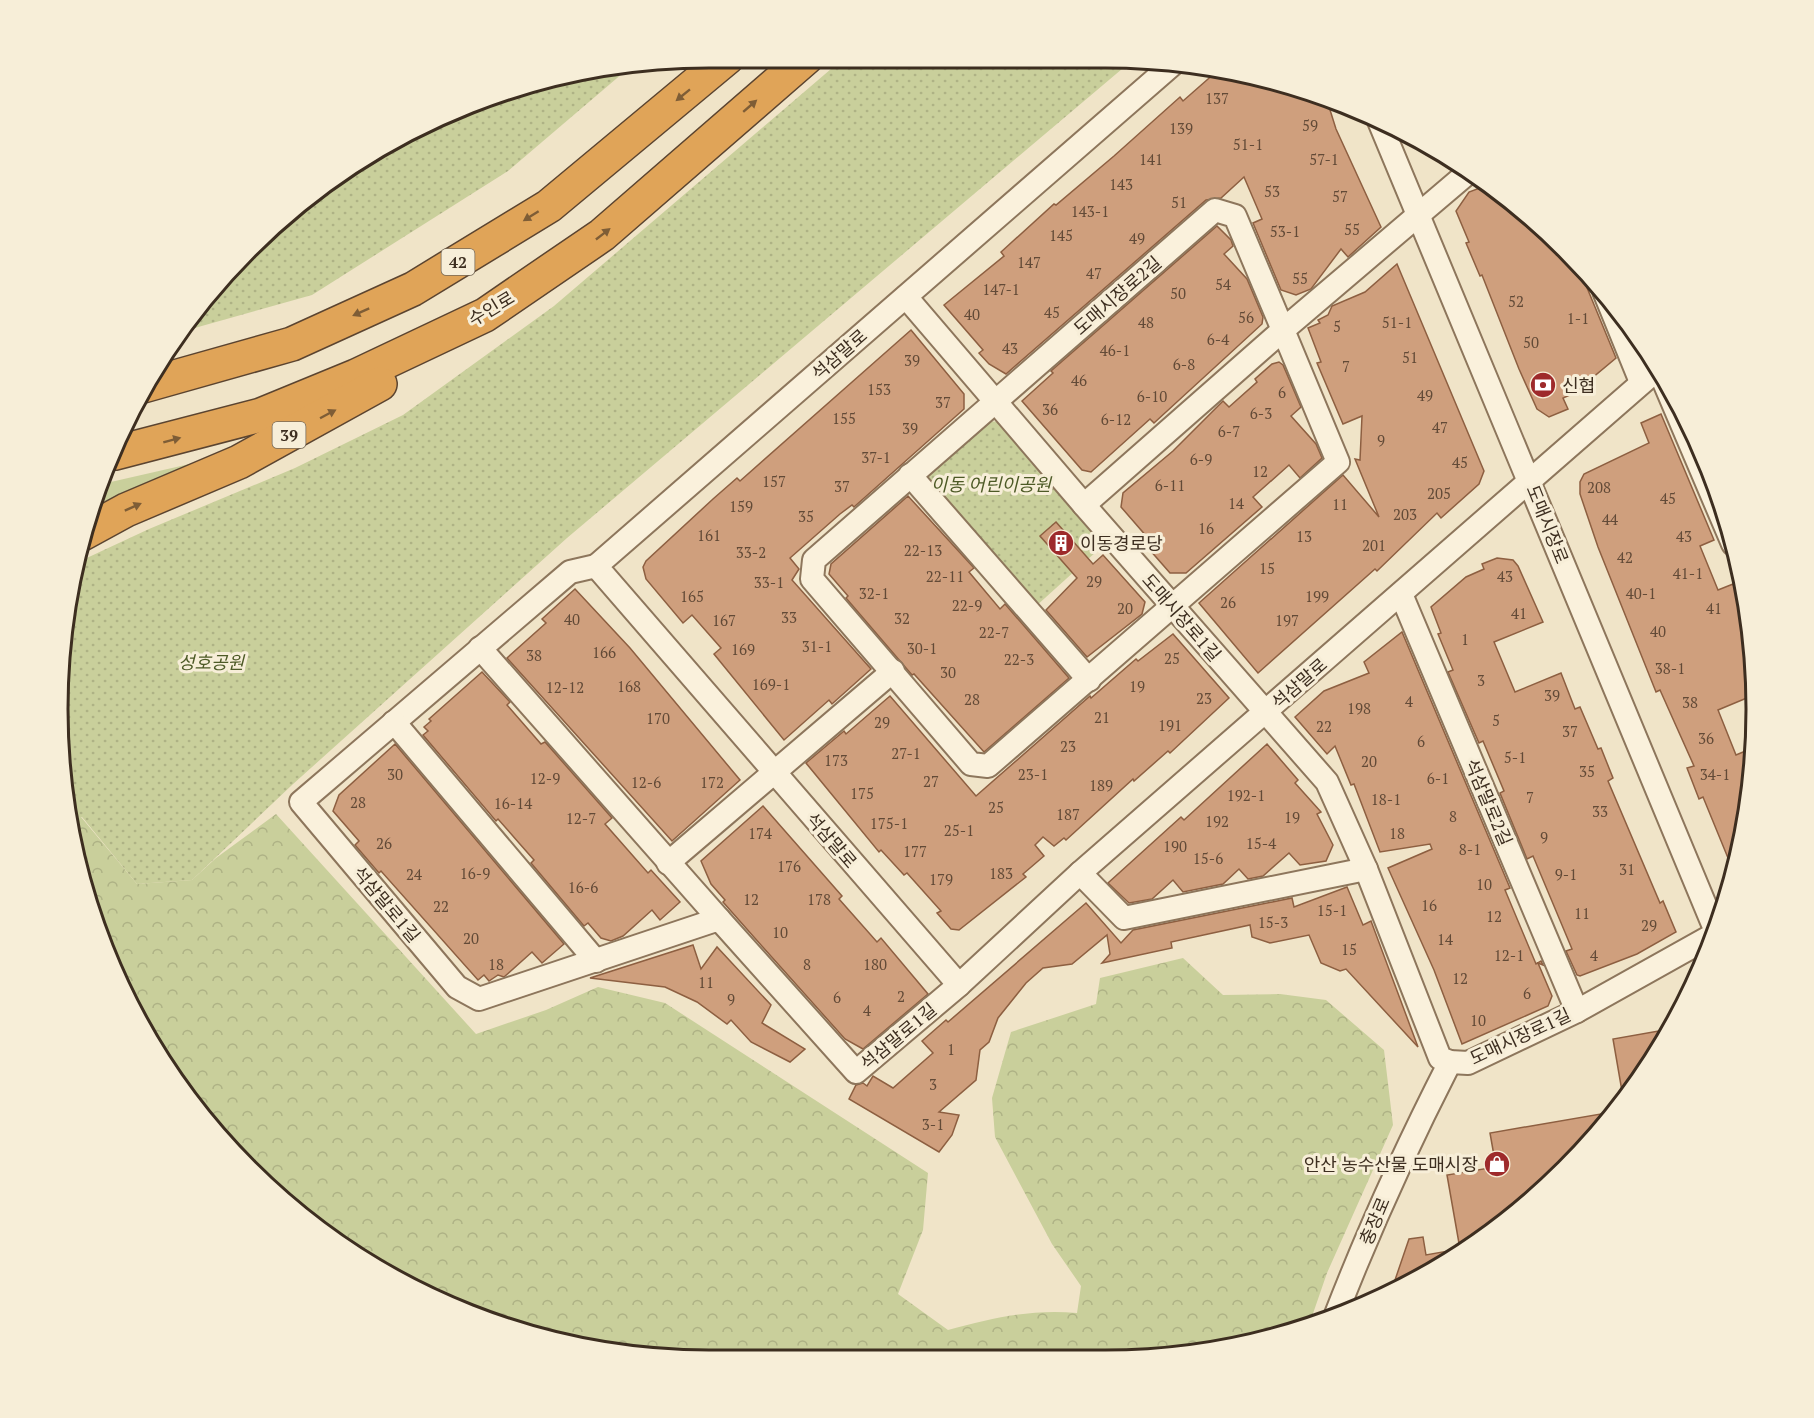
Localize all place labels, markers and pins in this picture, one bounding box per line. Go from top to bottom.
bank icon: 신협 [1528,370,1558,400]
place label: 신협 [1562,373,1595,397]
building icon: 이동경로당 [1046,528,1076,558]
place label: 이동경로당 [1080,531,1163,555]
shop icon: 안산 농수산물 도매시장 [1482,1149,1512,1179]
place label: 안산 농수산물 도매시장 [1304,1152,1478,1176]

